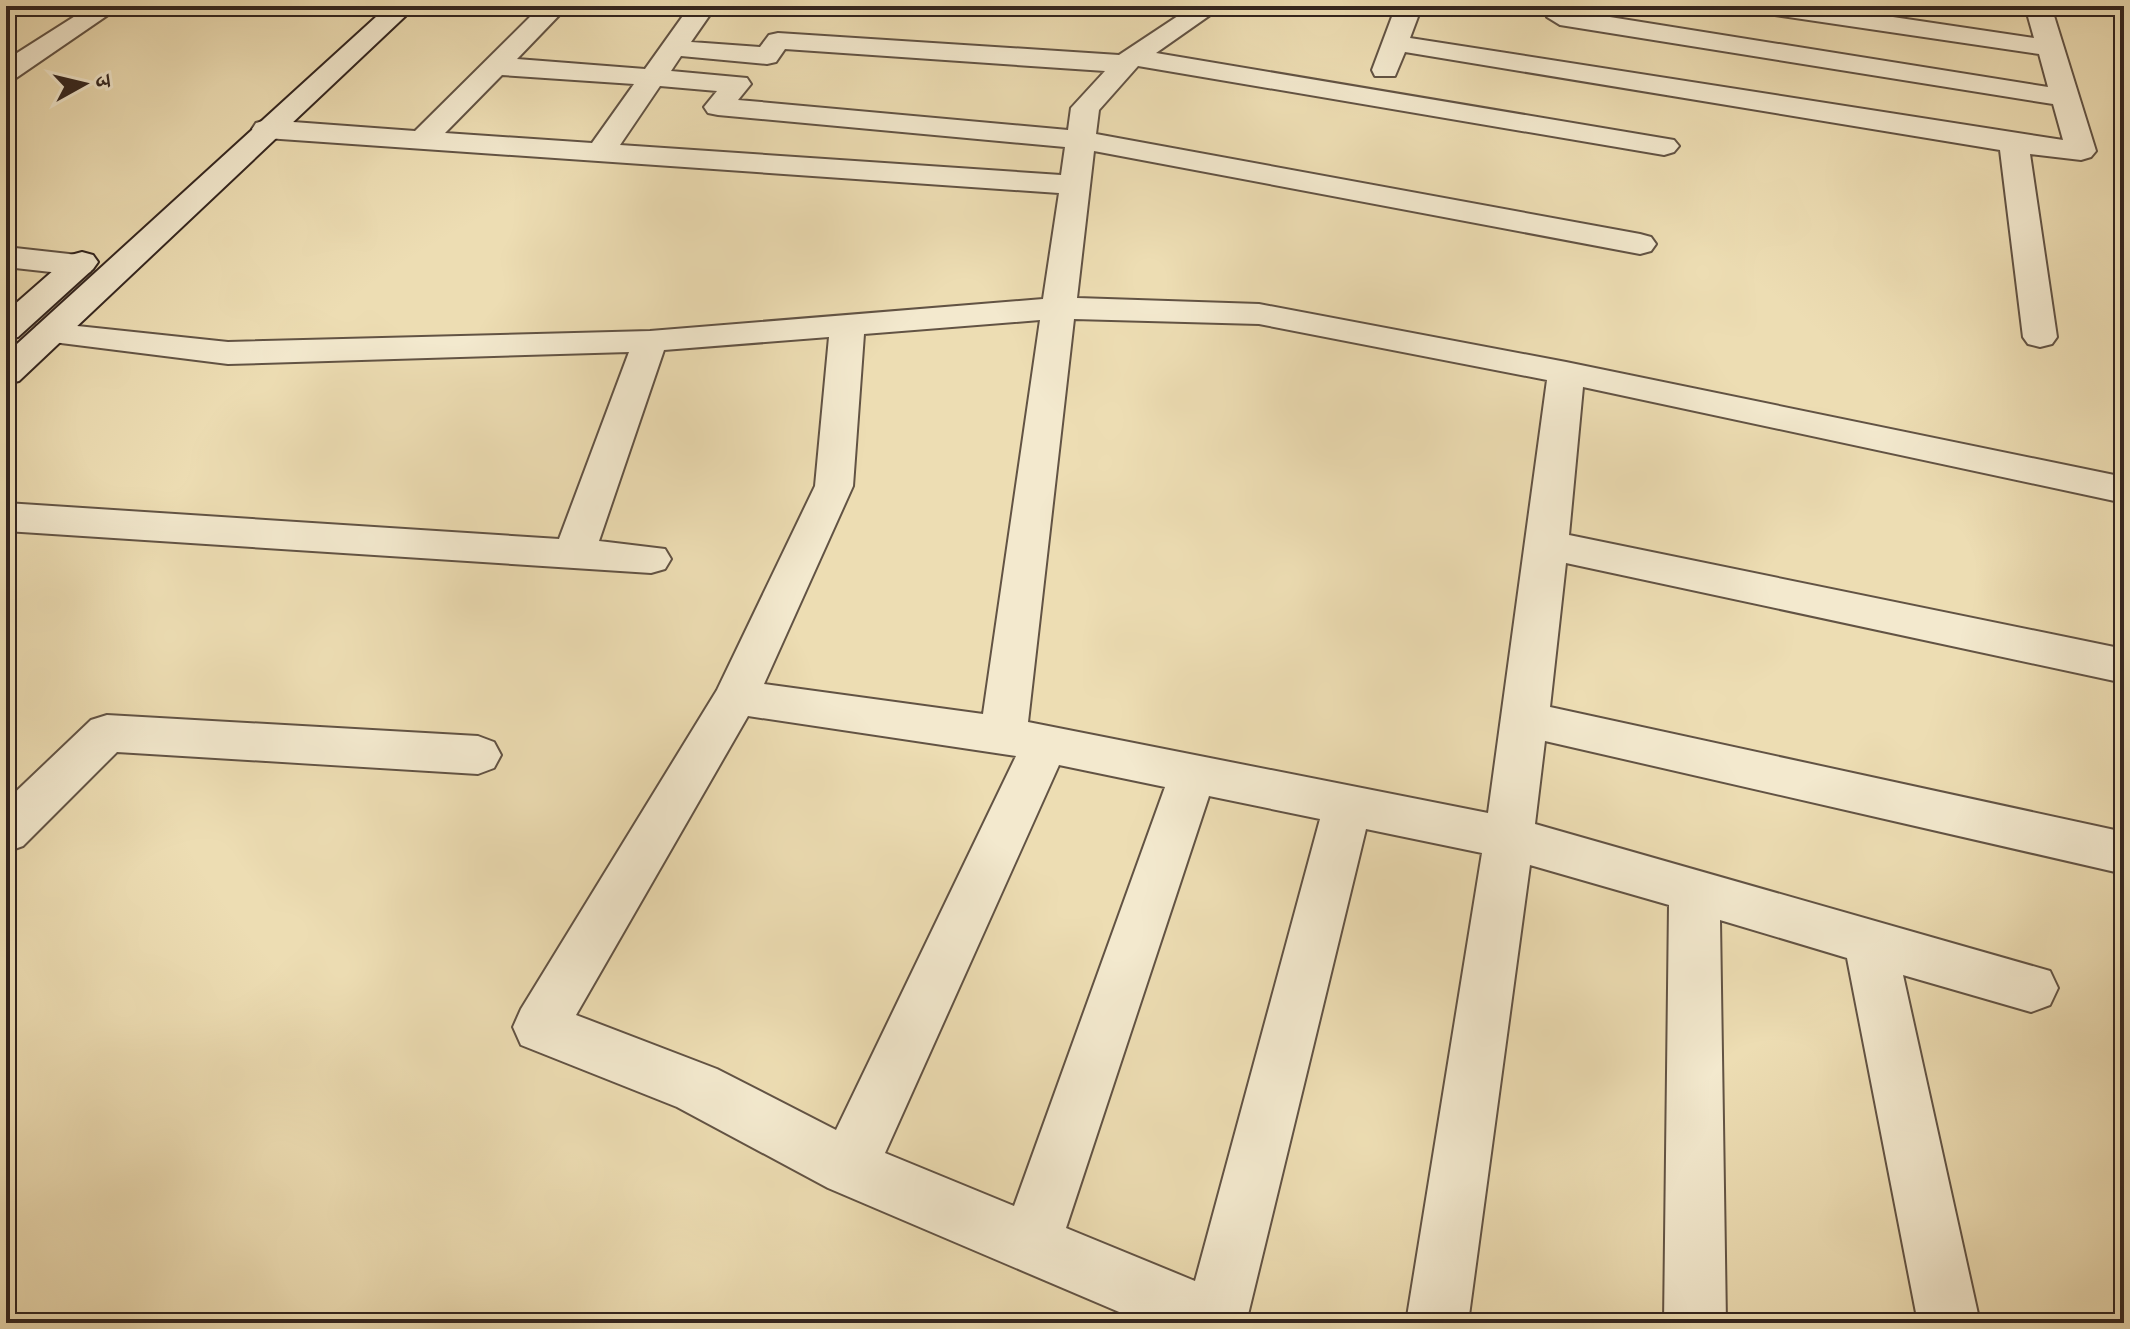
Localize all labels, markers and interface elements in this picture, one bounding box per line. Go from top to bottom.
north arrow [44,44,124,124]
text: उ [88,72,119,91]

